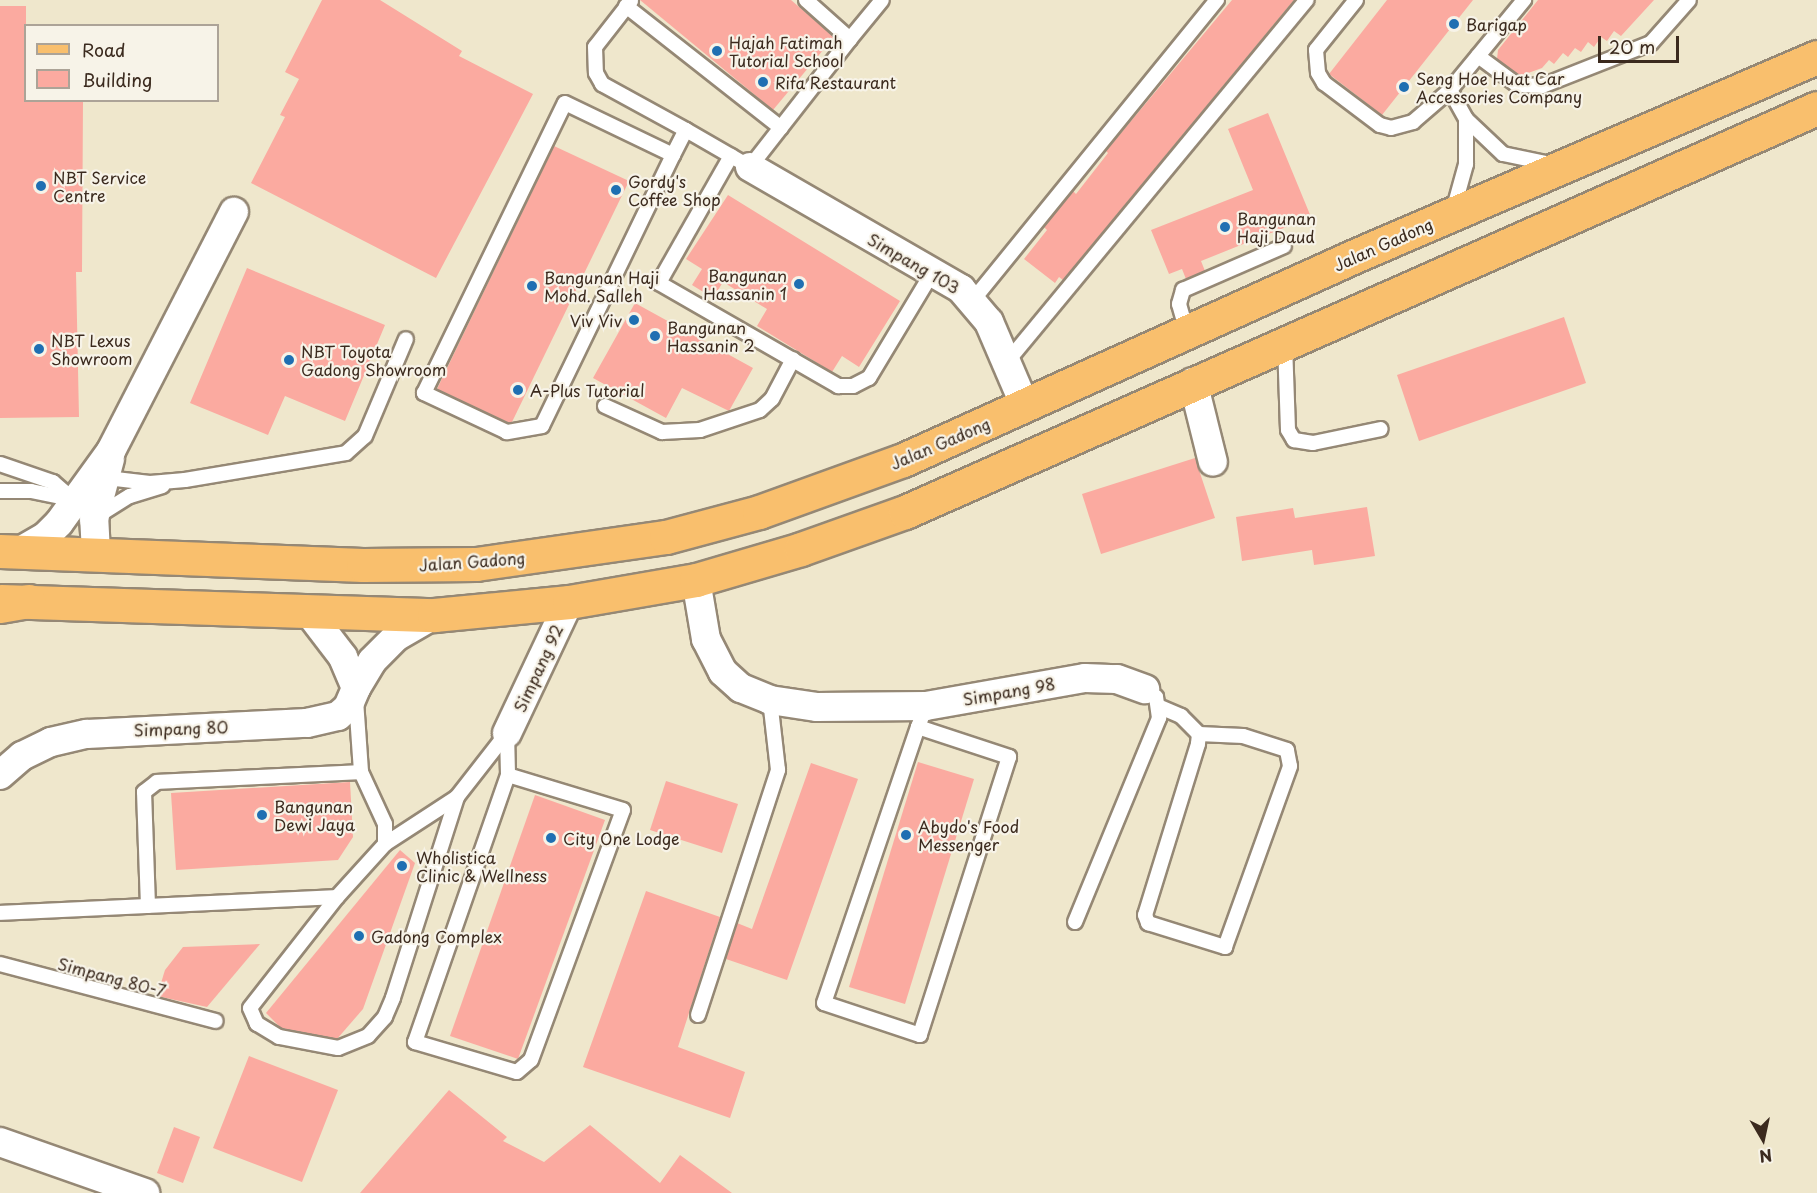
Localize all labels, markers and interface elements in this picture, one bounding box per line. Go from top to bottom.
place label: Barigap [1466,14,1527,34]
marker: Barigap [1447,17,1461,31]
legend [24,24,219,102]
scale bar [1601,24,1682,62]
place label: Hajah Fatimah Tutorial School [729,32,844,70]
text: 20 m [1609,33,1655,60]
text: Road [82,36,126,63]
marker: Hajah Fatimah Tutorial School [710,44,724,58]
text: Building [82,66,152,93]
place label: Seng Hoe Huat Car Accessories Company [1416,68,1583,106]
place label: Rifa Restaurant [775,72,897,92]
marker: Rifa Restaurant [756,75,770,89]
marker: Seng Hoe Huat Car Accessories Company [1397,80,1411,94]
place label: NBT Service Centre [53,167,145,205]
place label: Gordy's Coffee Shop [628,171,722,209]
marker: NBT Service Centre [34,179,48,193]
marker: Gordy's Coffee Shop [609,183,623,197]
place label: Bangunan Haji Daud [1237,208,1316,246]
street label: Jalan Gadong [1330,213,1436,275]
marker: Bangunan Haji Daud [1218,220,1232,234]
street label: Simpang 103 [865,229,963,297]
place label: Bangunan Hassanin 1 [703,265,787,303]
place label: Bangunan Haji Mohd. Salleh [544,267,659,305]
marker: Bangunan Hassanin 1 [792,277,806,291]
marker: Bangunan Haji Mohd. Salleh [525,279,539,293]
place label: Viv Viv [570,310,622,330]
marker: Viv Viv [627,313,641,327]
place label: Bangunan Hassanin 2 [667,317,755,355]
marker: Bangunan Hassanin 2 [648,329,662,343]
place label: NBT Lexus Showroom [51,330,132,368]
place label: NBT Toyota Gadong Showroom [301,341,447,379]
marker: NBT Lexus Showroom [32,342,46,356]
marker: NBT Toyota Gadong Showroom [282,353,296,367]
place label: A-Plus Tutorial [530,380,645,400]
marker: A-Plus Tutorial [511,383,525,397]
street label: Jalan Gadong [887,413,993,473]
street label: Jalan Gadong [418,548,526,574]
street label: Simpang 92 [510,622,566,714]
street label: Simpang 98 [962,674,1056,708]
street label: Simpang 80 [133,717,229,739]
place label: Bangunan Dewi Jaya [274,796,355,834]
marker: Bangunan Dewi Jaya [255,808,269,822]
place label: Abydo's Food Messenger [918,816,1019,854]
place label: City One Lodge [563,828,681,848]
marker: Abydo's Food Messenger [899,828,913,842]
marker: City One Lodge [544,831,558,845]
place label: Wholistica Clinic & Wellness [416,847,547,885]
marker: Wholistica Clinic & Wellness [393,857,411,875]
place label: Gadong Complex [371,926,502,946]
marker: Gadong Complex [352,929,366,943]
street label: Simpang 80-7 [56,953,168,1001]
north arrow [1733,1109,1793,1169]
text: N [1758,1144,1774,1170]

